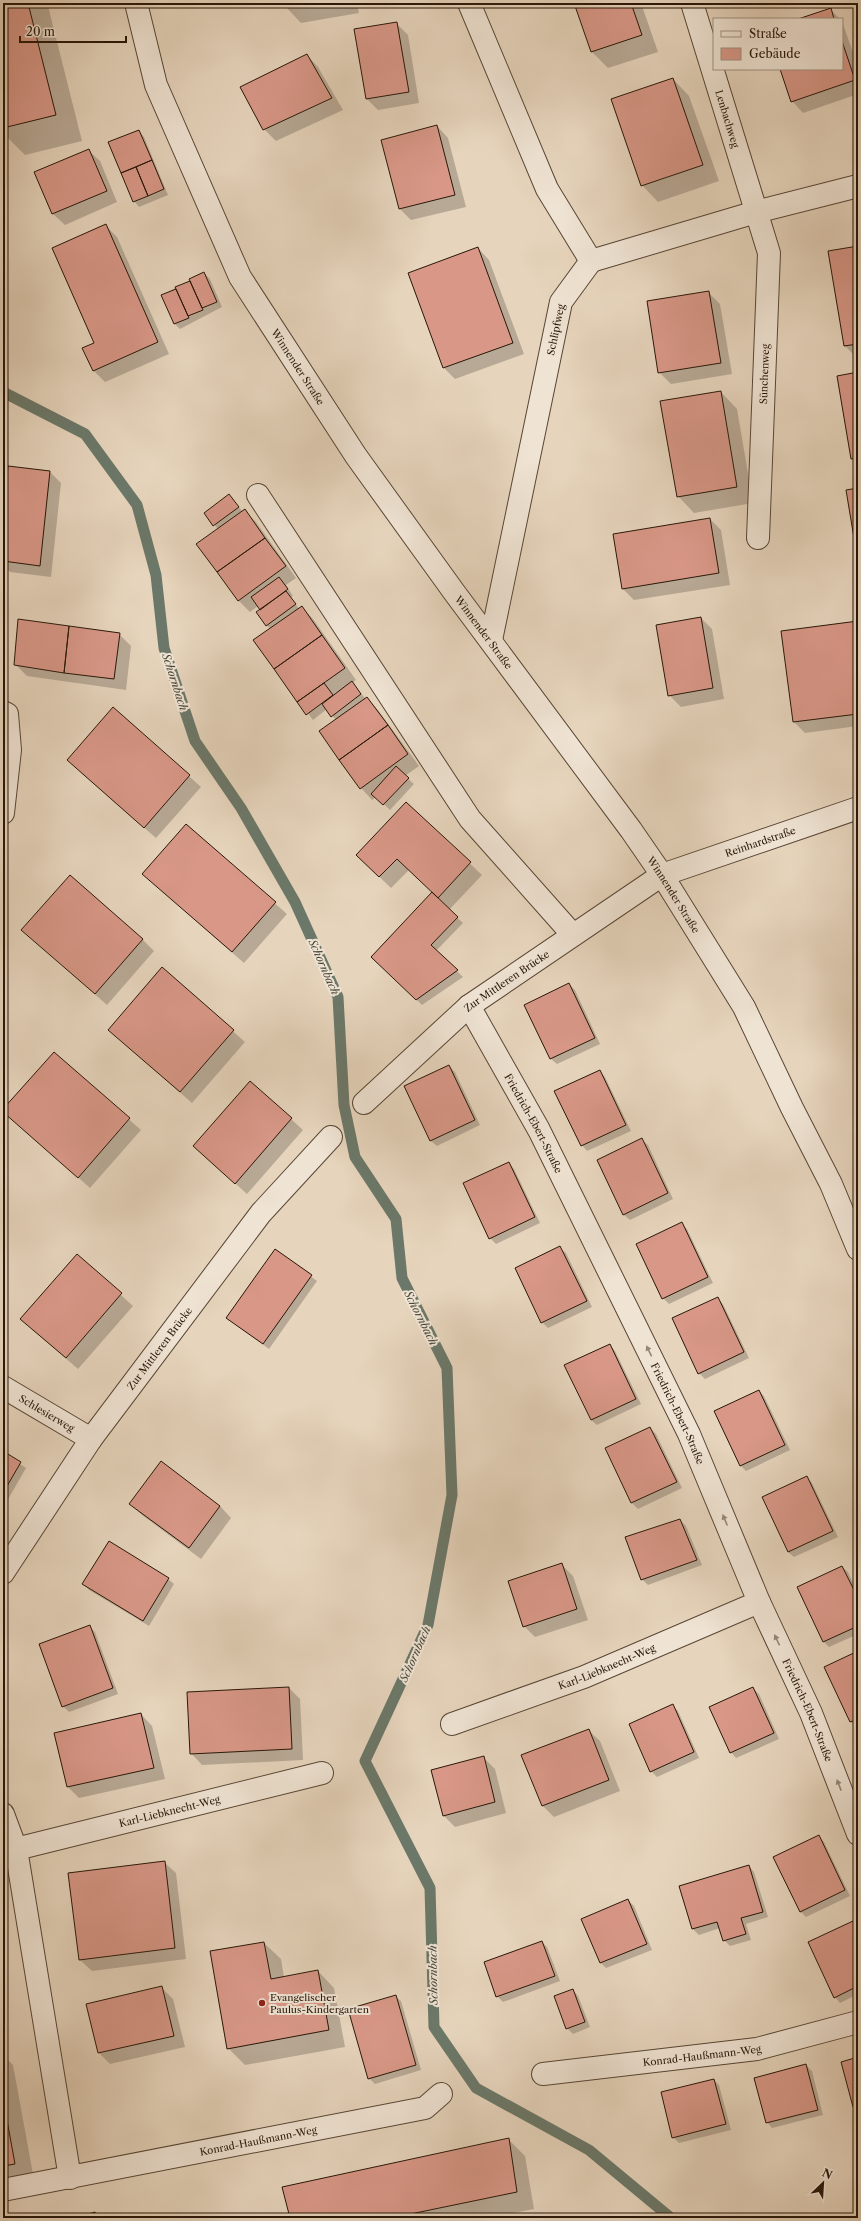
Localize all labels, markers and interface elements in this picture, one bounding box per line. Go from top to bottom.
scale bar [20,18,126,44]
legend [713,18,843,70]
text: 20 m [26,24,55,39]
text: Straße [749,26,787,41]
text: Gebäude [749,46,801,61]
street label: Lenbachweg [712,88,742,150]
street label: Schlipfweg [544,302,568,357]
street label: Winnender Straße [268,326,327,408]
street label: Sünchenweg [757,343,772,404]
street label: Winnender Straße [451,592,515,672]
water label: Schornbach [159,651,191,712]
street label: Reinhardstraße [723,824,798,860]
street label: Winnender Straße [644,853,703,936]
water label: Schornbach [305,936,342,997]
street label: Zur Mittleren Brücke [461,947,552,1015]
street label: Friedrich-Ebert-Straße [501,1071,565,1176]
water label: Schornbach [401,1287,441,1348]
street label: Zur Mittleren Brücke [124,1304,195,1393]
one-way arrow [646,1345,652,1357]
street label: Friedrich-Ebert-Straße [648,1361,707,1467]
street label: Schlesierweg [17,1392,77,1435]
one-way arrow [722,1515,728,1526]
water label: Schornbach [396,1624,433,1685]
one-way arrow [774,1634,780,1645]
street label: Karl-Liebknecht-Weg [557,1641,658,1693]
street label: Friedrich-Ebert-Straße [779,1657,835,1764]
one-way arrow [836,1778,842,1790]
street label: Karl-Liebknecht-Weg [117,1792,222,1830]
water label: Schornbach [425,1945,441,2006]
place label: Evangelischer Paulus-Kindergarten [270,1991,370,2016]
marker: Evangelischer Paulus-Kindergarten [257,1998,267,2008]
street label: Konrad-Haußmann-Weg [642,2042,763,2069]
street label: Konrad-Haußmann-Weg [199,2123,319,2159]
north arrow [803,2163,843,2203]
text: N [820,2166,835,2182]

